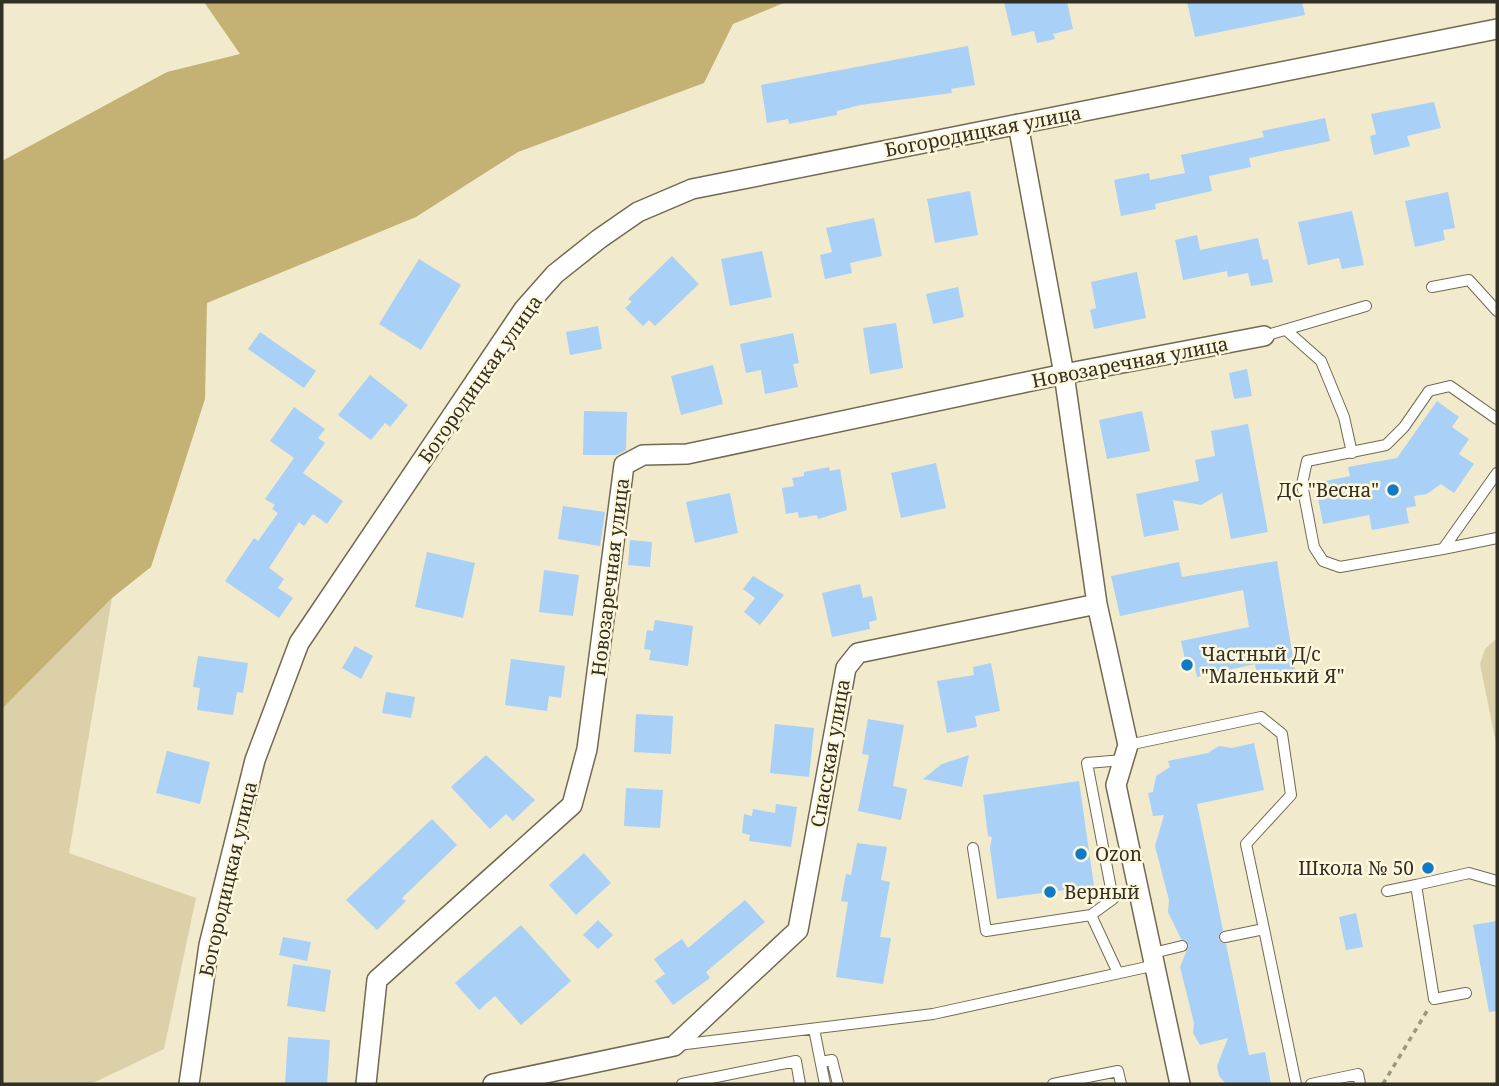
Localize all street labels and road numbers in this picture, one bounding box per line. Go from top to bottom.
street label: Богородицкая улица [883,99,1083,163]
street label: Богородицкая улица [412,290,548,468]
street label: Новозаречная улица [1029,330,1231,394]
street label: Новозаречная улица [585,476,635,678]
street label: Спасская улица [804,677,856,829]
street label: Богородицкая улица [193,779,263,979]

